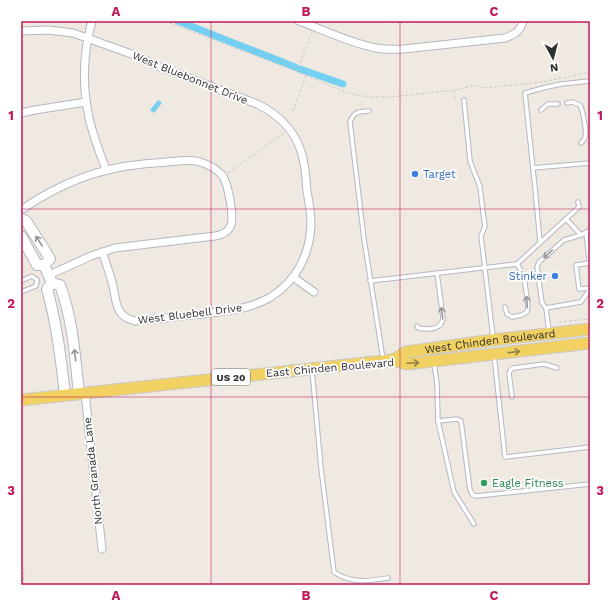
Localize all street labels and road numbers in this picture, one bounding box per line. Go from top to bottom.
street label: West Bluebonnet Drive [130,49,250,107]
street label: West Bluebell Drive [137,301,243,327]
street label: West Chinden Boulevard [424,326,556,356]
street label: East Chinden Boulevard [265,356,395,380]
road number: US 20 [212,369,250,385]
street label: North Granada Lane [81,417,105,525]

